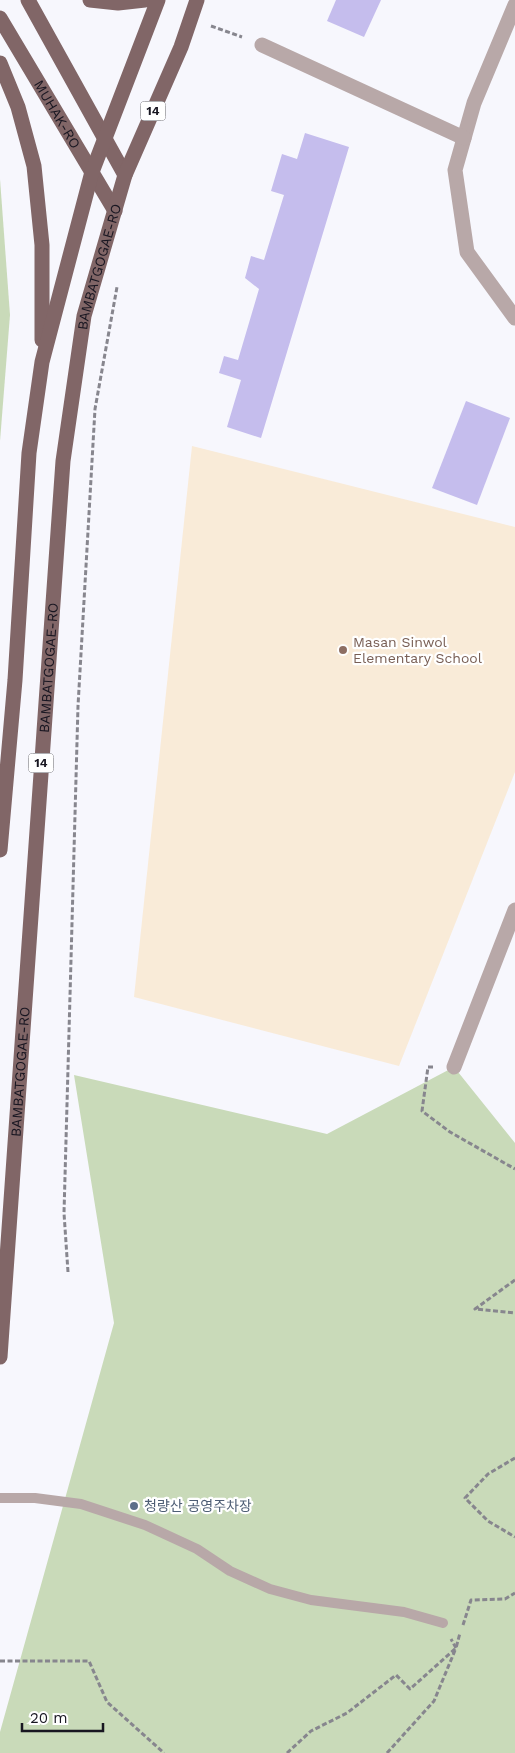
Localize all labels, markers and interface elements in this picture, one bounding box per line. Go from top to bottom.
street label: MUHAK-RO [31,77,84,151]
road number: 14 [140,102,166,120]
street label: BAMBATGOGAE-RO [74,202,124,331]
street label: BAMBATGOGAE-RO [36,602,61,733]
place label: Masan Sinwol Elementary School [353,634,483,666]
marker: Masan Sinwol Elementary School [337,644,349,656]
road number: 14 [28,754,54,772]
street label: BAMBATGOGAE-RO [8,1006,33,1137]
place label: 청량산 공영주차장 [144,1498,252,1514]
marker: 청량산 공영주차장 [128,1500,140,1512]
scale bar [22,1700,104,1732]
text: 20 m [30,1709,68,1727]

